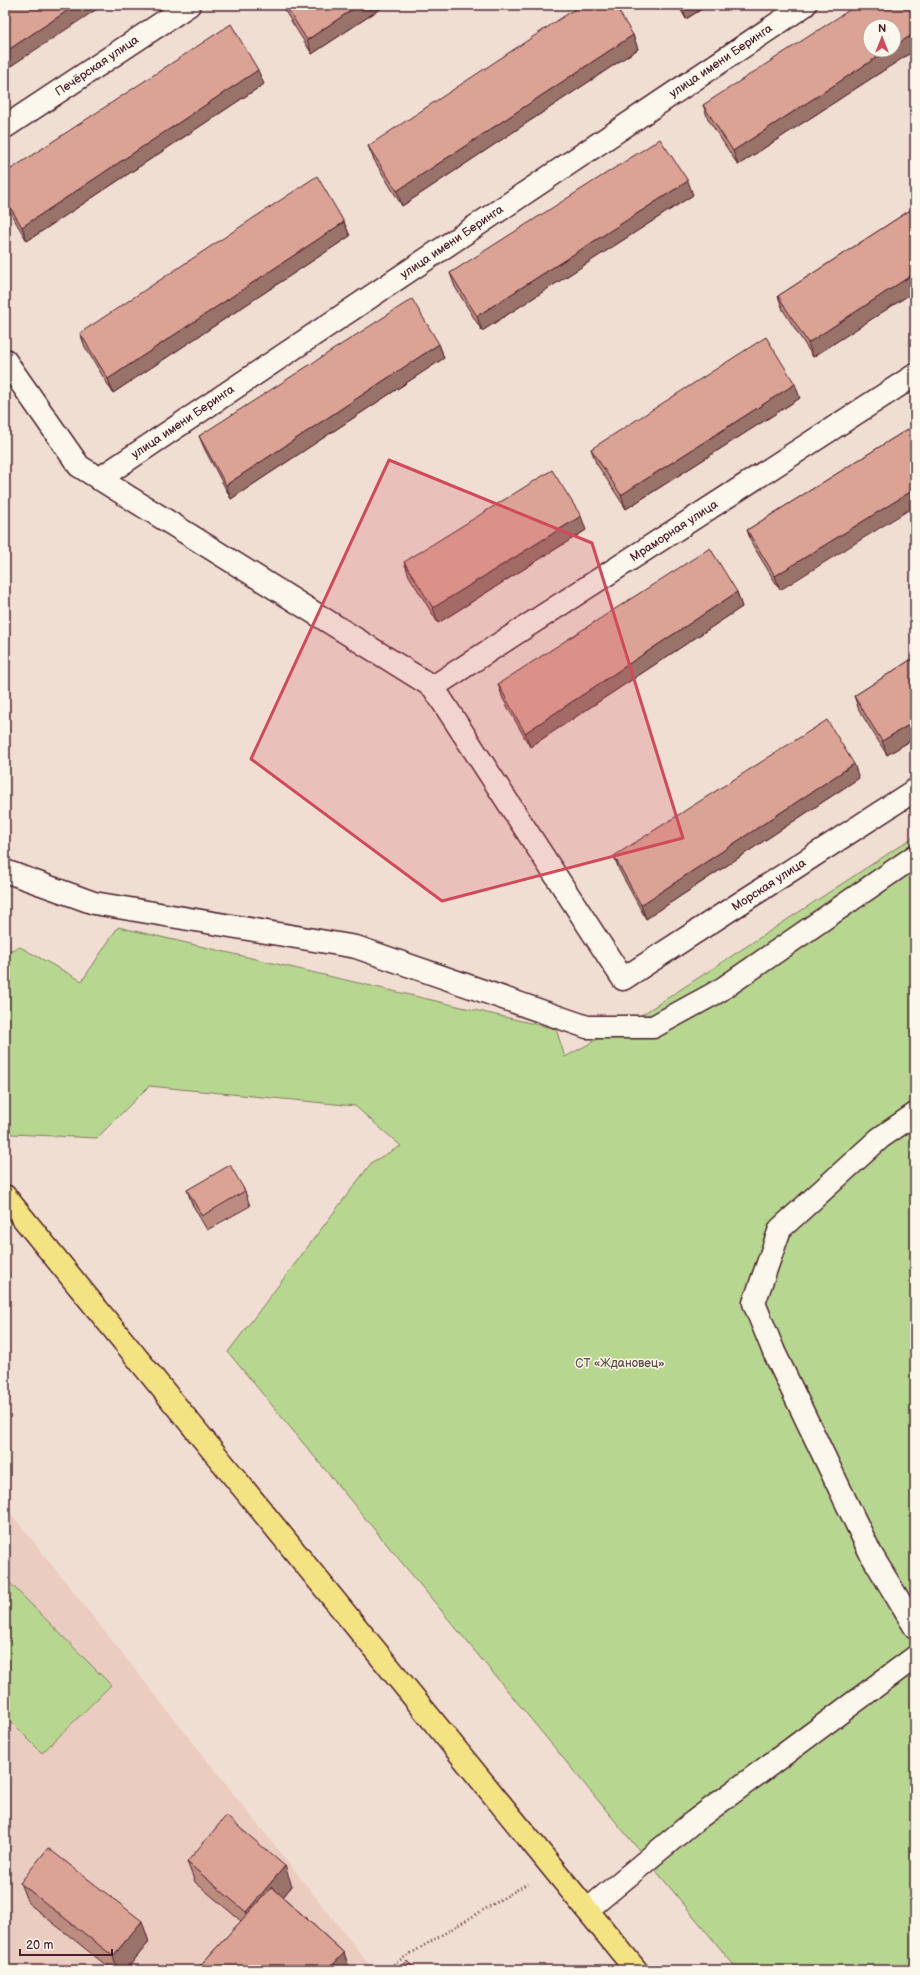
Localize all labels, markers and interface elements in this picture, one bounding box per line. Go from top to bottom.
north arrow [862,18,902,58]
street label: улица имени Беринга [667,21,775,101]
text: N [878,22,886,35]
street label: Печёрская улица [52,33,142,99]
street label: улица имени Беринга [398,202,506,282]
street label: улица имени Беринга [129,382,237,462]
street label: Мраморная улица [627,497,721,565]
street label: Морская улица [729,855,809,915]
park label: СТ «Ждановец» [575,1356,665,1371]
scale bar [20,1931,112,1957]
text: 20 m [26,1938,53,1953]

